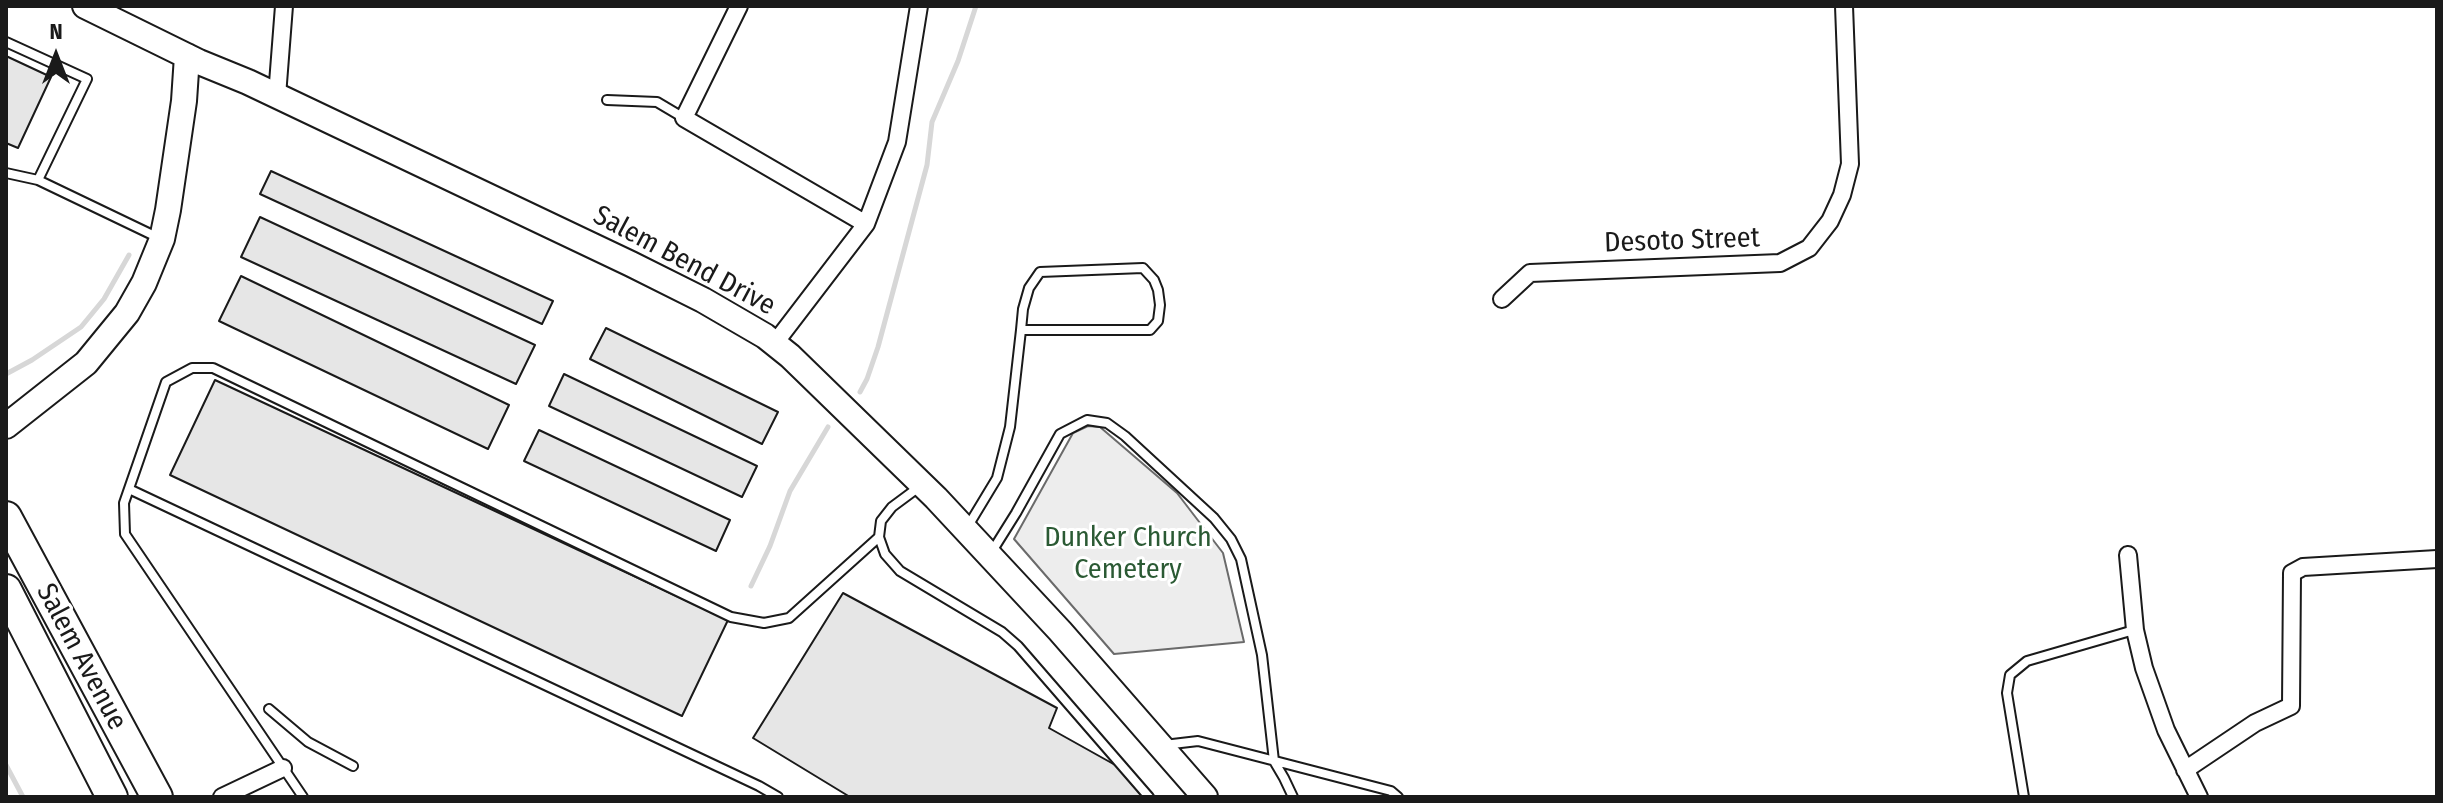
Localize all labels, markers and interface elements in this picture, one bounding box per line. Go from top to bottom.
north arrow [16,16,96,96]
text: N [49,18,63,45]
street label: Salem Bend Drive [587,199,781,323]
street label: Desoto Street [1604,221,1760,261]
park label: Dunker Church Cemetery [1044,521,1212,587]
street label: Salem Avenue [28,578,134,736]

